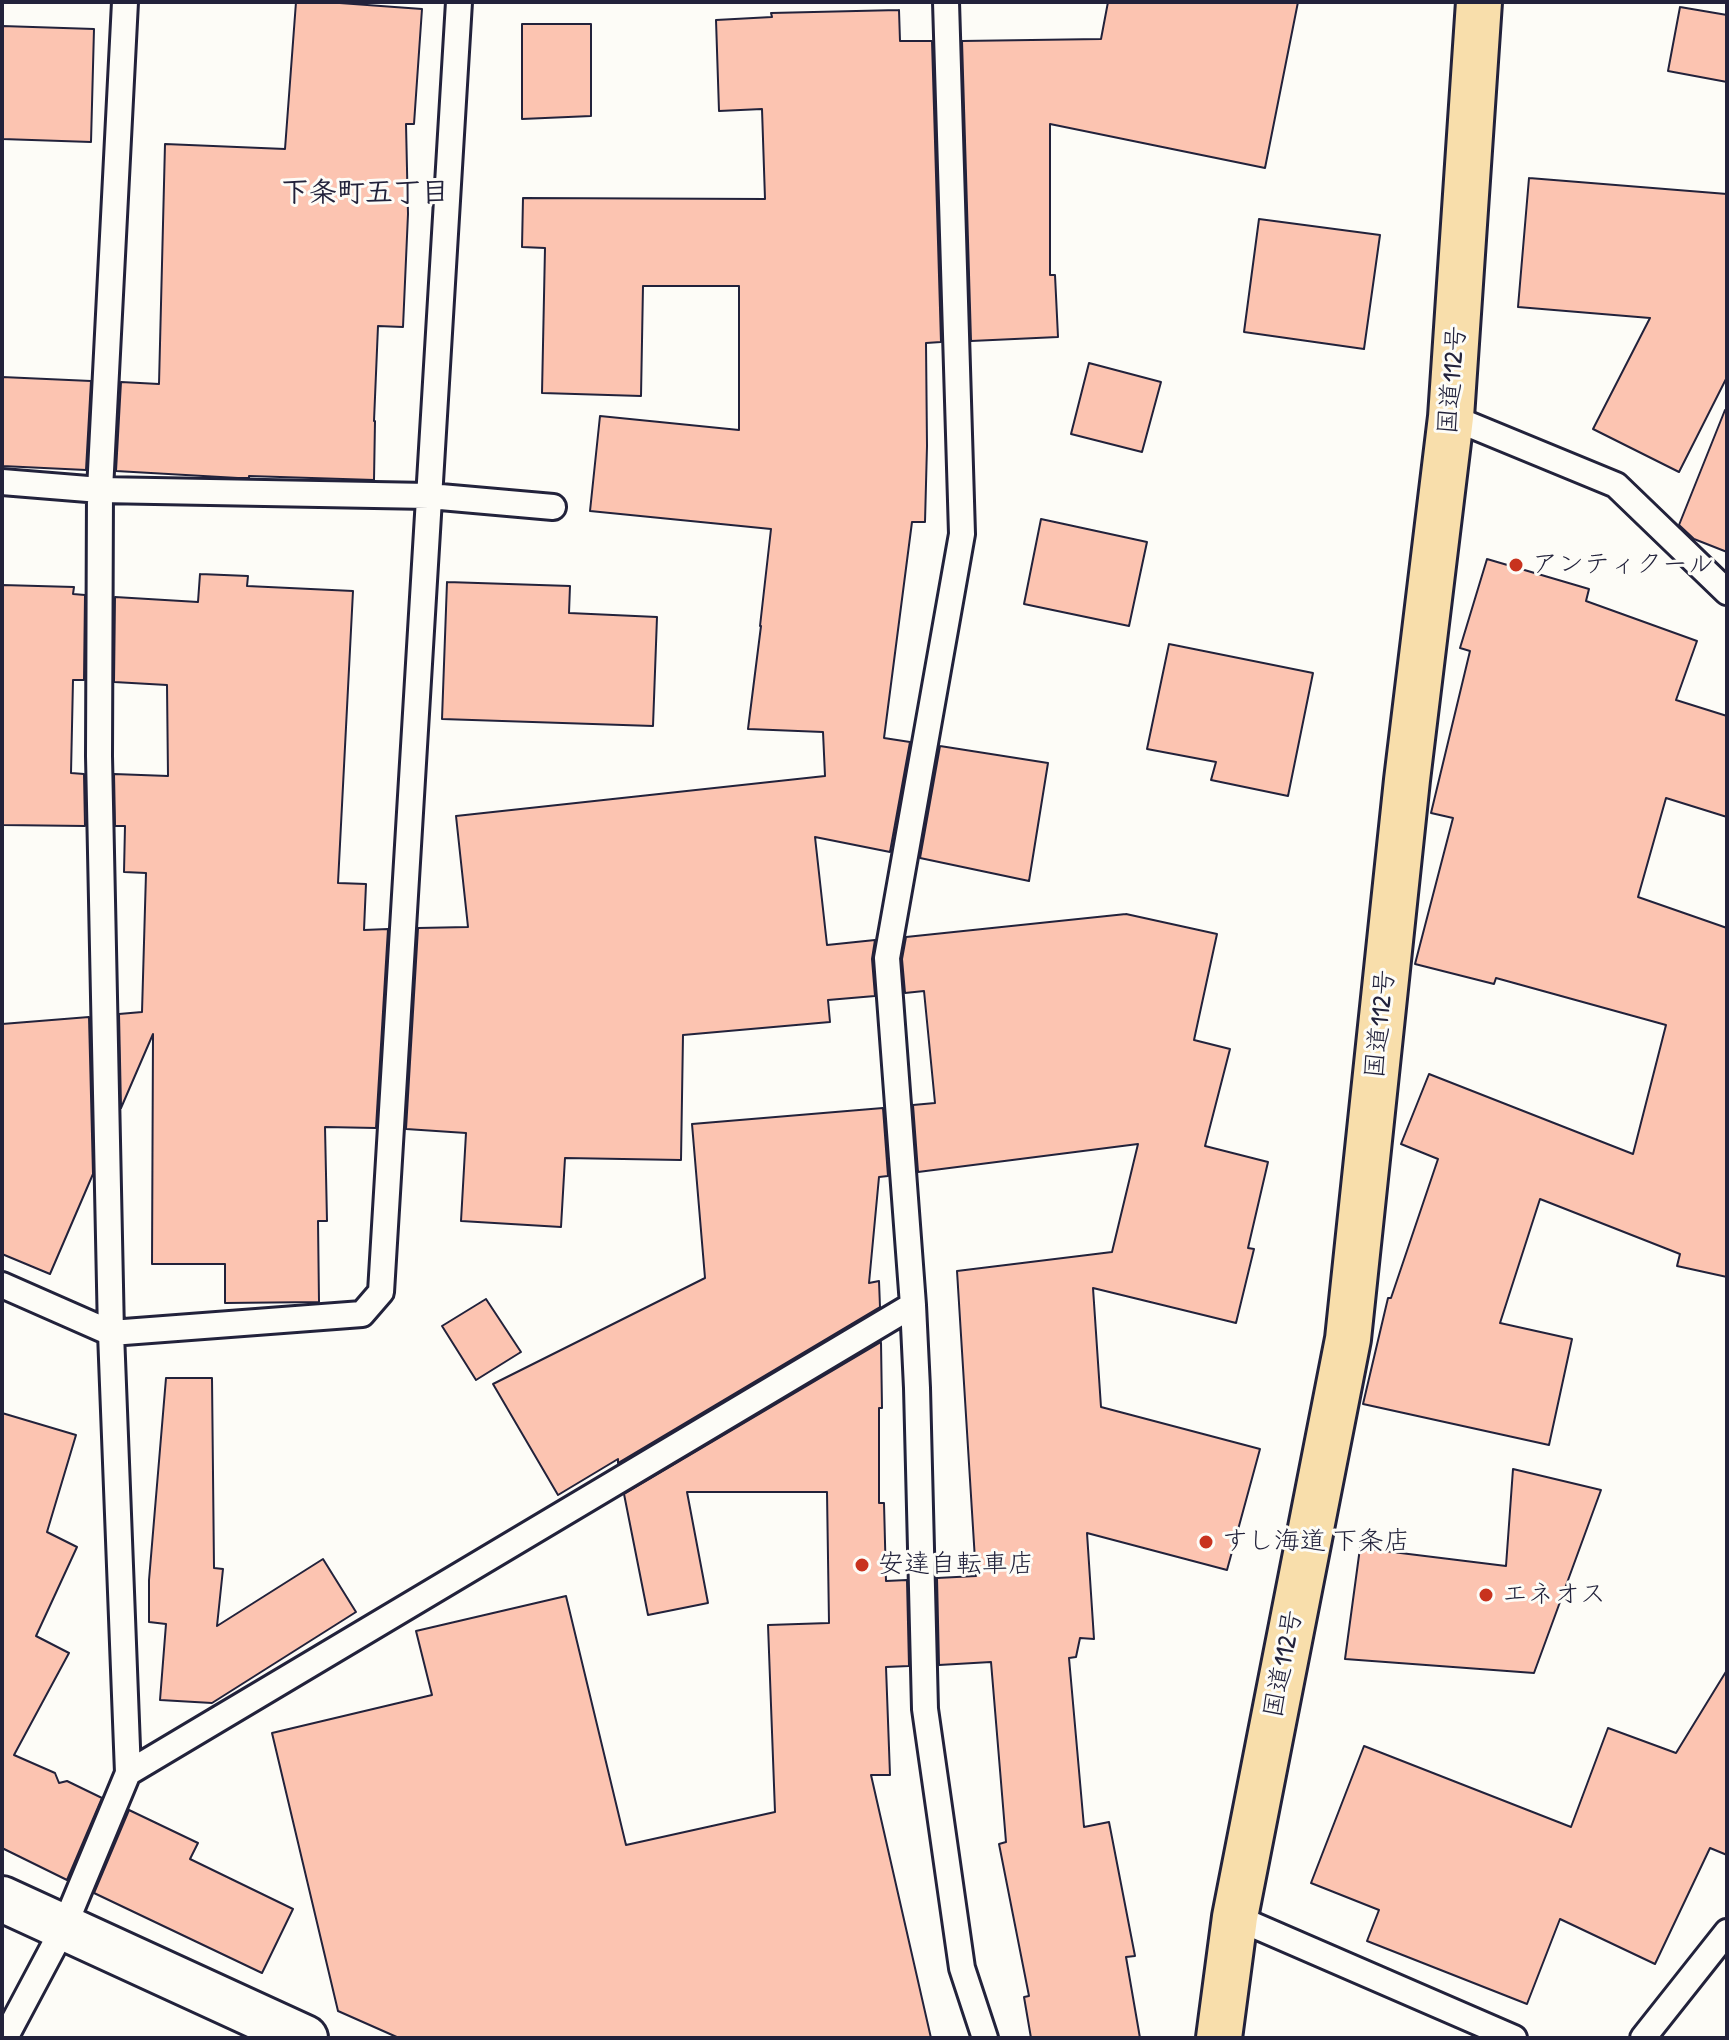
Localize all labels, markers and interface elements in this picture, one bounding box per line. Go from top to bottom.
district label: 下条町五丁目 [281,177,449,211]
street label: 国道112号 [1433,324,1473,436]
place label: アンティクール [1532,549,1714,581]
marker: アンティクール [1507,556,1525,574]
street label: 国道112号 [1360,968,1402,1080]
place label: すし海道 下条店 [1222,1526,1410,1558]
marker: すし海道 下条店 [1197,1533,1215,1551]
place label: 安達自転車店 [878,1549,1034,1581]
marker: 安達自転車店 [853,1556,871,1574]
place label: エネオス [1502,1579,1606,1611]
marker: エネオス [1477,1586,1495,1604]
street label: 国道112号 [1258,1608,1310,1720]

